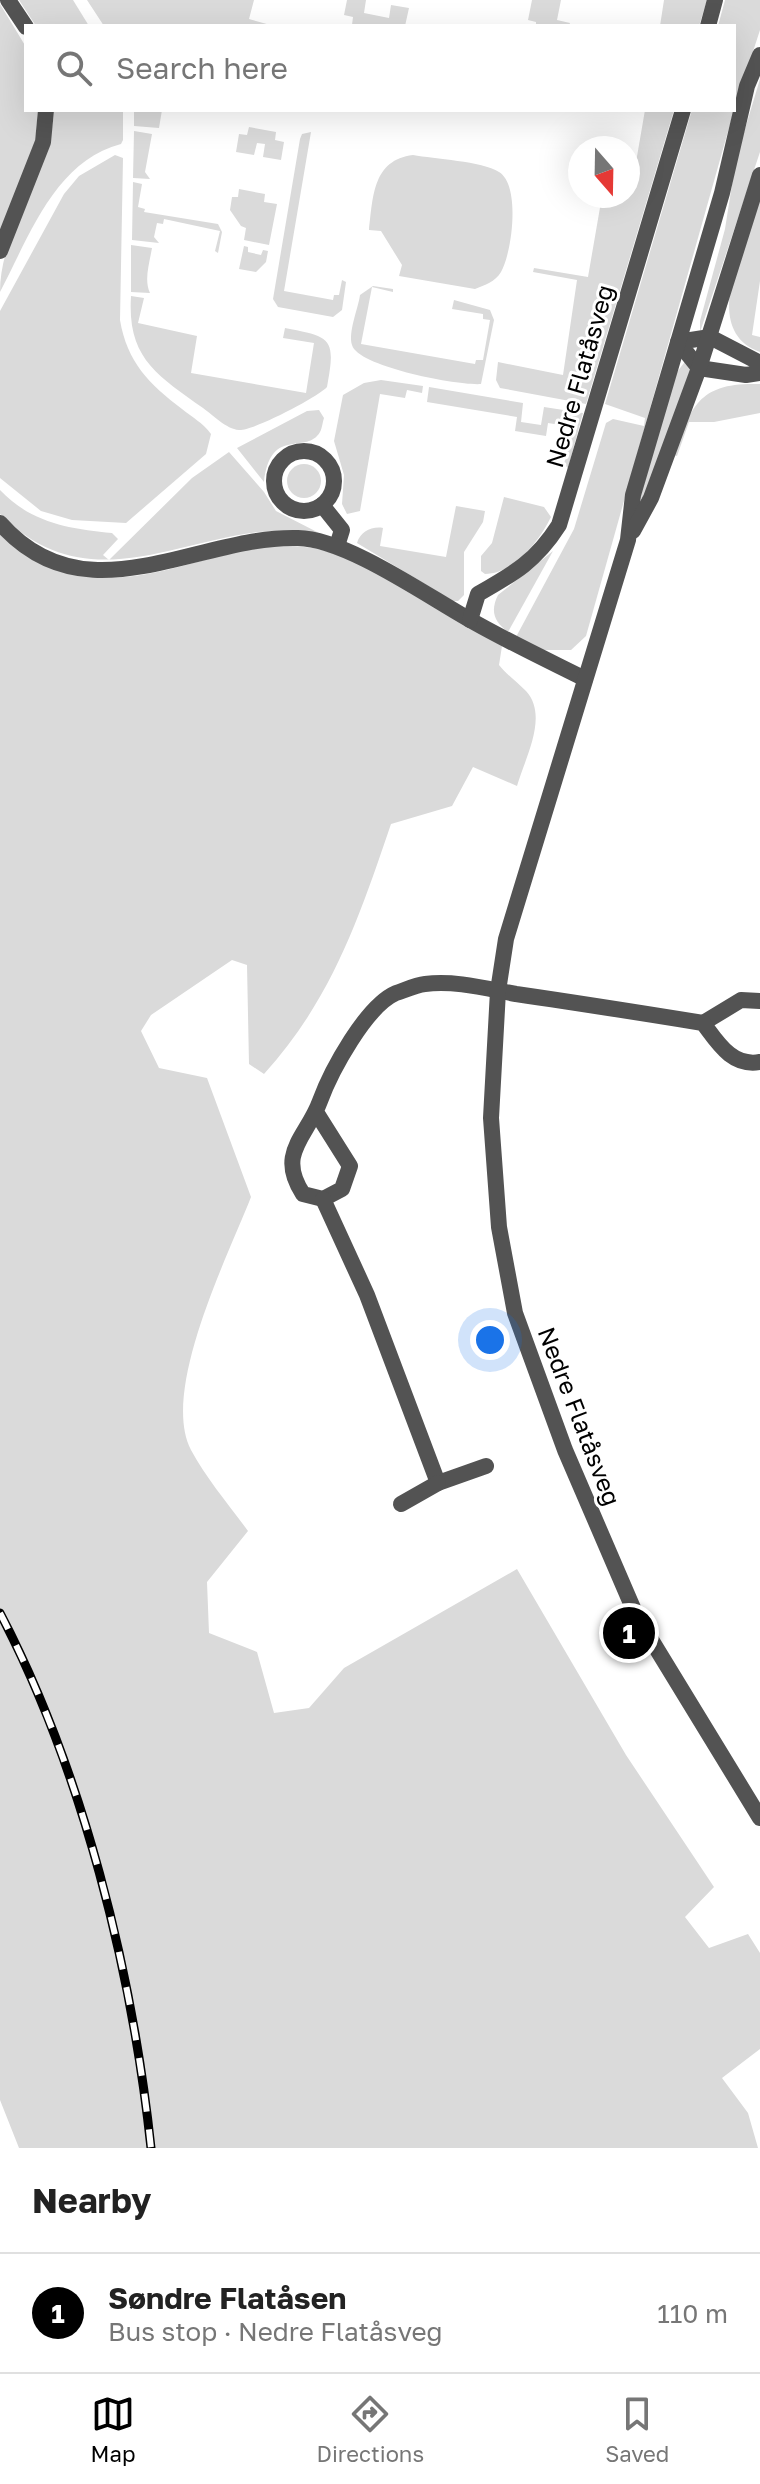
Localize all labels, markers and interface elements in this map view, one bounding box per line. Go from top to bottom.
search box [24,24,736,112]
icon: search [52,46,96,90]
text: Search here [116,50,288,86]
north arrow [568,136,640,208]
street label: Nedre Flatåsveg [539,281,619,471]
your location [470,1320,510,1360]
street label: Nedre Flatåsveg [533,1323,627,1509]
pin: 1 [603,1603,655,1663]
text: Nearby [32,2180,152,2220]
text: Søndre Flatåsen [108,2280,347,2316]
text: 1 [51,2298,65,2329]
text: 110 m [657,2298,728,2329]
text: Bus stop · Nedre Flatåsveg [108,2316,443,2347]
tab: Map [91,2392,135,2467]
tab: Directions [317,2392,424,2467]
tab: Saved [605,2392,669,2467]

